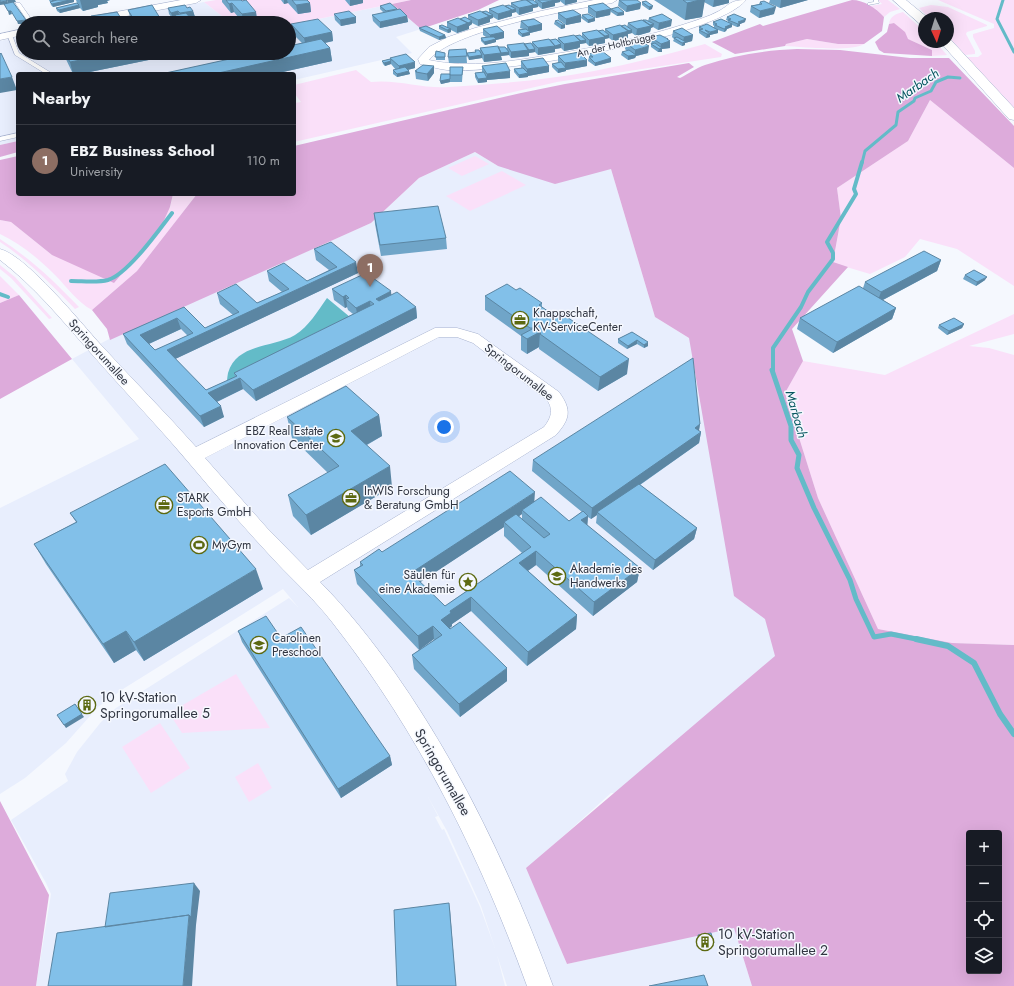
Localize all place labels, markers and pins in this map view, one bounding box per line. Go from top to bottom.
pin: 1 [357,254,383,287]
place label: Knappschaft, KV-ServiceCenter [533,304,623,336]
office icon: Knappschaft, KV-ServiceCenter [510,310,530,330]
place label: EBZ Real Estate Innovation Center [234,422,324,454]
school or university icon: EBZ Real Estate Innovation Center [326,428,346,448]
place label: InWIS Forschung & Beratung GmbH [364,482,458,514]
office icon: InWIS Forschung & Beratung GmbH [341,488,361,508]
place label: STARK Esports GmbH [177,489,251,521]
office icon: STARK Esports GmbH [154,495,174,515]
sports icon: MyGym [189,535,209,555]
place label: MyGym [212,536,251,554]
place label: Akademie des Handwerks [570,560,642,592]
place label: Säulen für eine Akademie [379,566,456,598]
school or university icon: Akademie des Handwerks [547,566,567,586]
place icon: Säulen für eine Akademie [458,572,478,592]
place label: Carolinen Preschool [272,629,321,661]
school or university icon: Carolinen Preschool [249,635,269,655]
place label: 10 kV-Station Springorumallee 5 [100,687,210,723]
building icon: 10 kV-Station Springorumallee 5 [77,695,97,715]
place label: 10 kV-Station Springorumallee 2 [718,924,828,960]
building icon: 10 kV-Station Springorumallee 2 [695,932,715,952]

